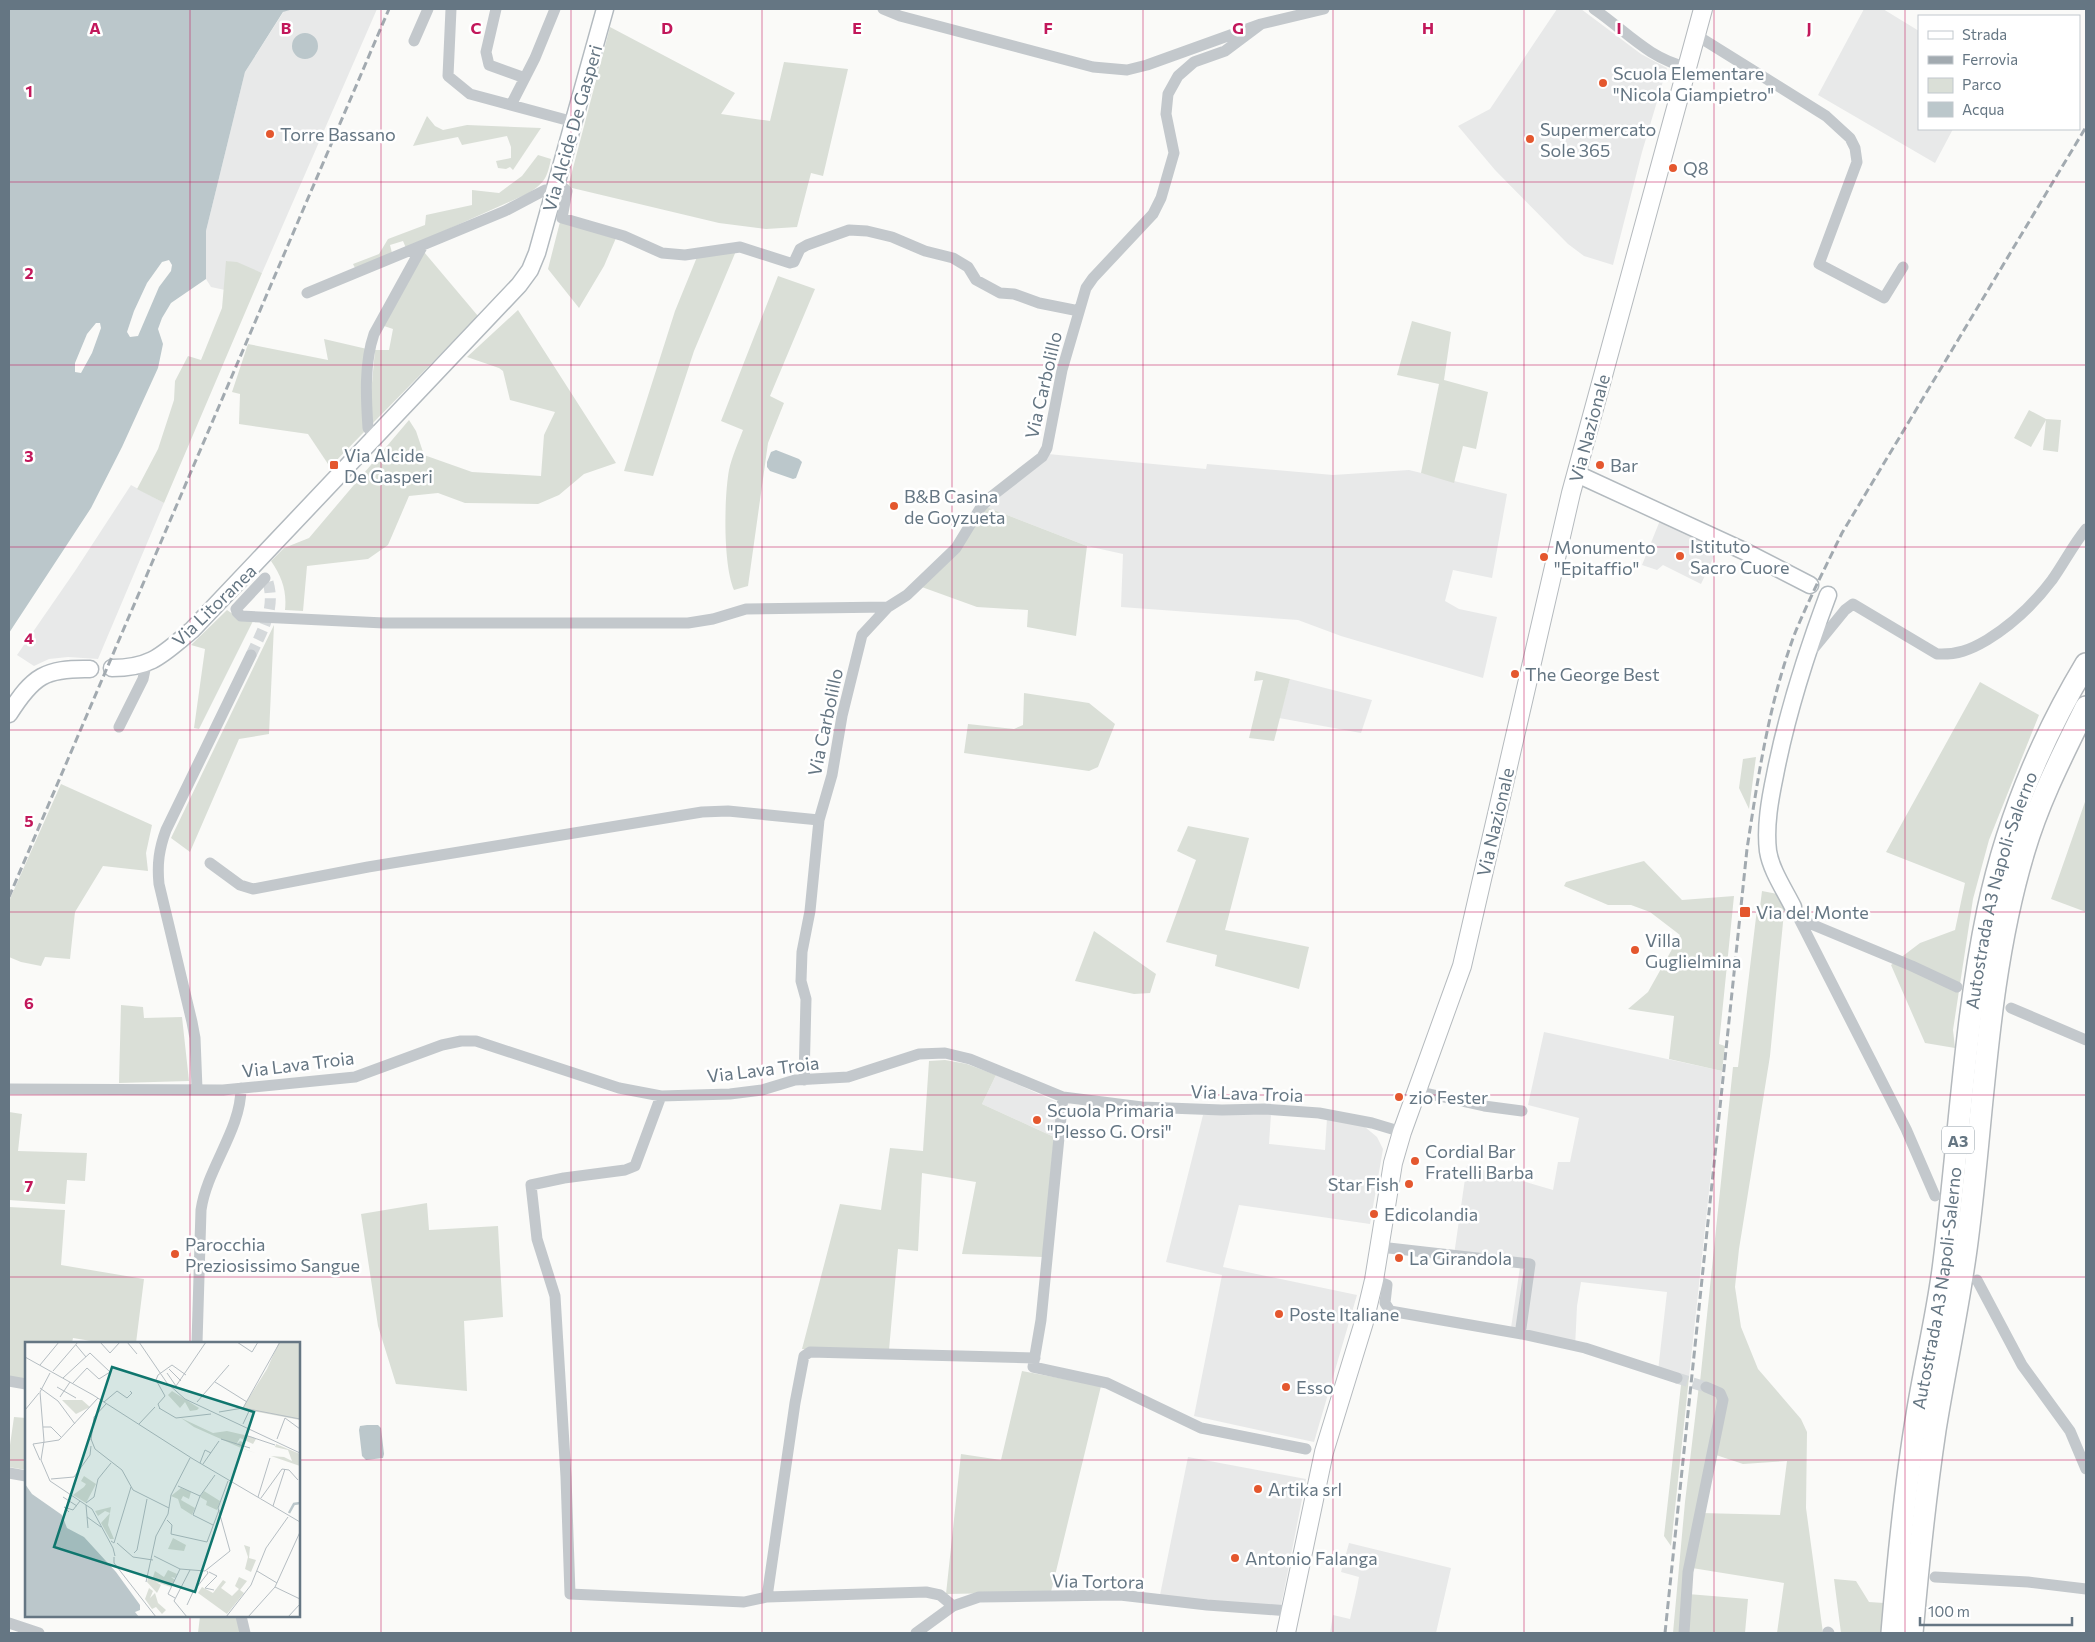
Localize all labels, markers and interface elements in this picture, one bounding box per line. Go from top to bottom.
legend [1918,15,2080,130]
text: A [89,18,101,37]
text: B [281,18,292,37]
text: C [471,18,482,37]
text: D [661,18,673,37]
text: E [852,18,862,37]
text: F [1043,18,1053,37]
text: G [1232,18,1244,37]
text: H [1422,18,1434,37]
text: I [1616,18,1622,37]
text: J [1806,18,1812,37]
text: Strada [1962,25,2007,43]
street label: Via Alcide De Gasperi [538,42,606,214]
text: Ferrovia [1962,50,2018,68]
place label: Scuola Elementare "Nicola Giampietro" [1613,62,1774,105]
text: Parco [1962,75,2001,93]
marker: Scuola Elementare "Nicola Giampietro" [1597,77,1609,89]
text: 1 [25,81,33,100]
text: Acqua [1962,100,2004,118]
place label: Supermercato Sole 365 [1540,118,1656,161]
place label: Torre Bassano [280,123,396,145]
marker: Torre Bassano [264,128,276,140]
marker: Supermercato Sole 365 [1524,133,1536,145]
place label: Q8 [1683,157,1709,179]
marker: Q8 [1667,162,1679,174]
text: 2 [24,263,34,282]
street label: Via Carbolillo [1020,329,1066,441]
street label: Via Nazionale [1564,372,1614,484]
place label: Via Alcide De Gasperi [344,444,433,487]
text: 3 [24,446,34,465]
place label: Bar [1610,454,1638,476]
marker: Via Alcide De Gasperi [328,459,340,471]
marker: Bar [1594,459,1606,471]
place label: B&B Casina de Goyzueta [904,485,1005,528]
marker: B&B Casina de Goyzueta [888,500,900,512]
place label: Istituto Sacro Cuore [1690,535,1789,578]
place label: Monumento "Epitaffio" [1554,536,1656,579]
marker: Istituto Sacro Cuore [1674,550,1686,562]
marker: Monumento "Epitaffio" [1538,551,1550,563]
street label: Via Litoranea [167,559,261,651]
text: 4 [24,628,34,647]
place label: The George Best [1525,663,1660,685]
street label: Via Carbolillo [803,666,847,778]
marker: The George Best [1509,668,1521,680]
street label: Via Nazionale [1472,765,1518,879]
street label: Autostrada A3 Napoli-Salerno [1961,768,2041,1010]
text: 5 [24,811,34,830]
place label: Via del Monte [1756,901,1869,923]
marker: Via del Monte [1738,905,1752,919]
place label: Villa Guglielmina [1645,929,1741,972]
marker: Villa Guglielmina [1629,944,1641,956]
text: 6 [24,993,34,1012]
street label: Via Lava Troia [241,1046,355,1082]
street label: Via Lava Troia [706,1051,820,1087]
street label: Via Lava Troia [1190,1080,1304,1106]
place label: zio Fester [1409,1086,1488,1108]
marker: zio Fester [1393,1091,1405,1103]
place label: Scuola Primaria "Plesso G. Orsi" [1047,1099,1174,1142]
marker: Scuola Primaria "Plesso G. Orsi" [1031,1114,1043,1126]
road number: A3 [1942,1126,1974,1154]
place label: Cordial Bar Fratelli Barba [1425,1140,1534,1183]
marker: Cordial Bar Fratelli Barba [1409,1155,1421,1167]
street label: Autostrada A3 Napoli-Salerno [1907,1166,1965,1411]
place label: Star Fish [1328,1173,1399,1195]
text: 7 [25,1176,34,1195]
marker: Star Fish [1403,1178,1415,1190]
place label: Edicolandia [1384,1203,1478,1225]
marker: Edicolandia [1368,1208,1380,1220]
place label: Parocchia Preziosissimo Sangue [185,1233,360,1276]
place label: La Girandola [1409,1247,1512,1269]
marker: Parocchia Preziosissimo Sangue [169,1248,181,1260]
marker: La Girandola [1393,1252,1405,1264]
place label: Poste Italiane [1289,1303,1399,1325]
marker: Poste Italiane [1273,1308,1285,1320]
inset map [25,1342,300,1617]
place label: Esso [1296,1376,1334,1398]
marker: Esso [1280,1381,1292,1393]
place label: Artika srl [1268,1478,1342,1500]
marker: Artika srl [1252,1483,1264,1495]
place label: Antonio Falanga [1245,1547,1378,1569]
marker: Antonio Falanga [1229,1552,1241,1564]
street label: Via Tortora [1052,1569,1144,1593]
scale bar [1920,1594,2072,1626]
text: 100 m [1928,1602,1970,1620]

